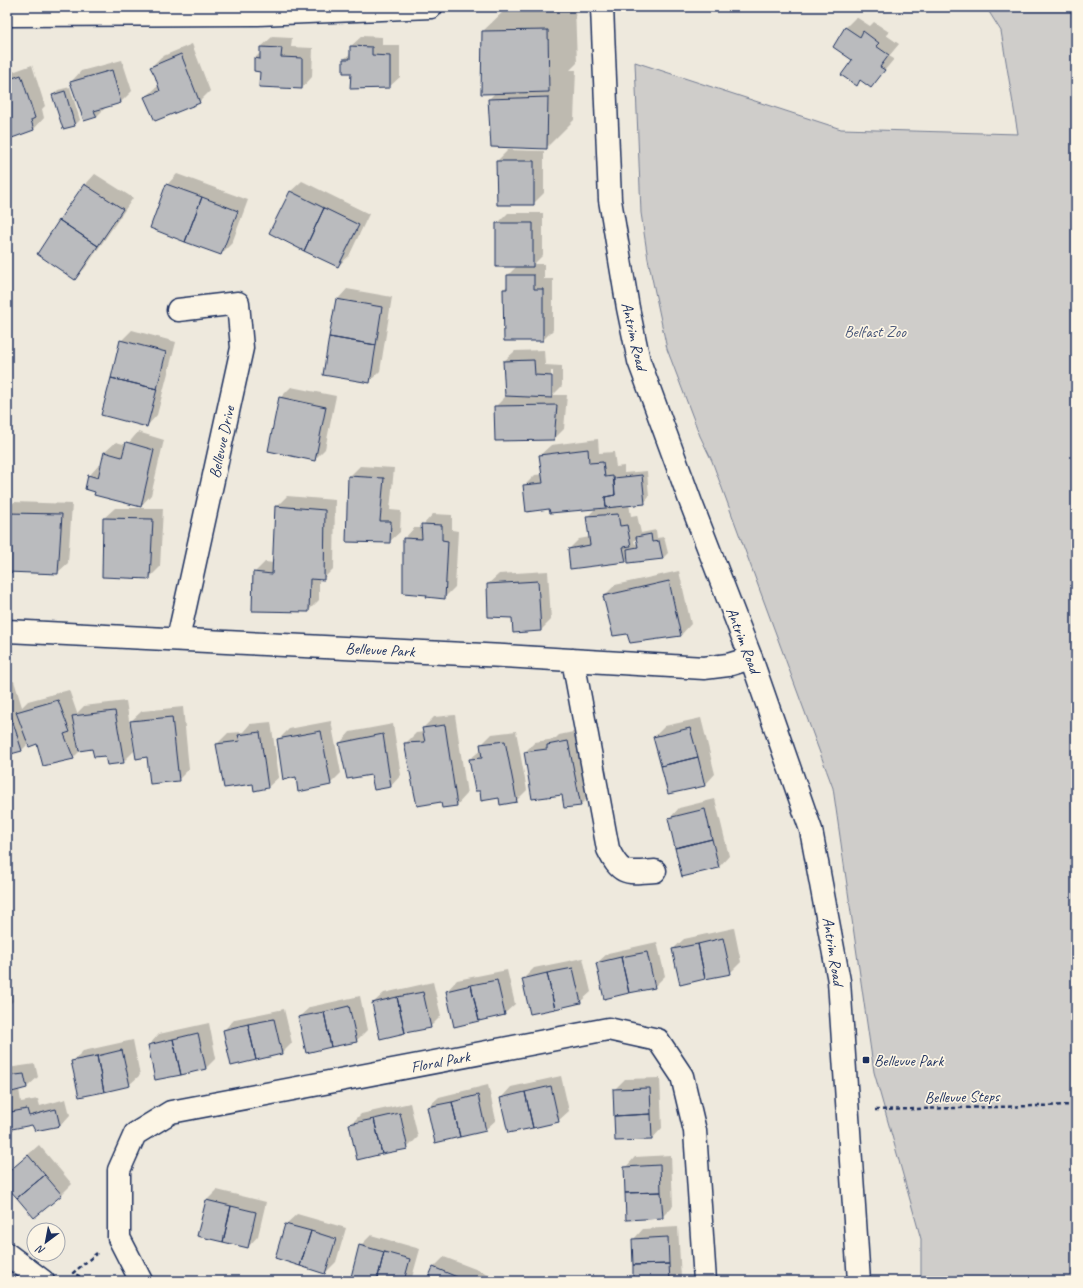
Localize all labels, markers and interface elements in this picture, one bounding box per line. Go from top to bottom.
street label: Antrim Road [617,300,652,375]
park label: Belfast Zoo [844,322,907,342]
street label: Bellevue Drive [205,403,240,480]
street label: Antrim Road [721,605,766,679]
street label: Bellevue Park [345,638,416,662]
street label: Antrim Road [818,916,849,989]
street label: Floral Park [409,1046,473,1077]
place label: Bellevue Park [874,1051,944,1071]
marker: Bellevue Park [861,1055,871,1065]
street label: Bellevue Steps [925,1086,1001,1108]
north arrow [26,1222,66,1262]
text: N [32,1242,47,1258]

